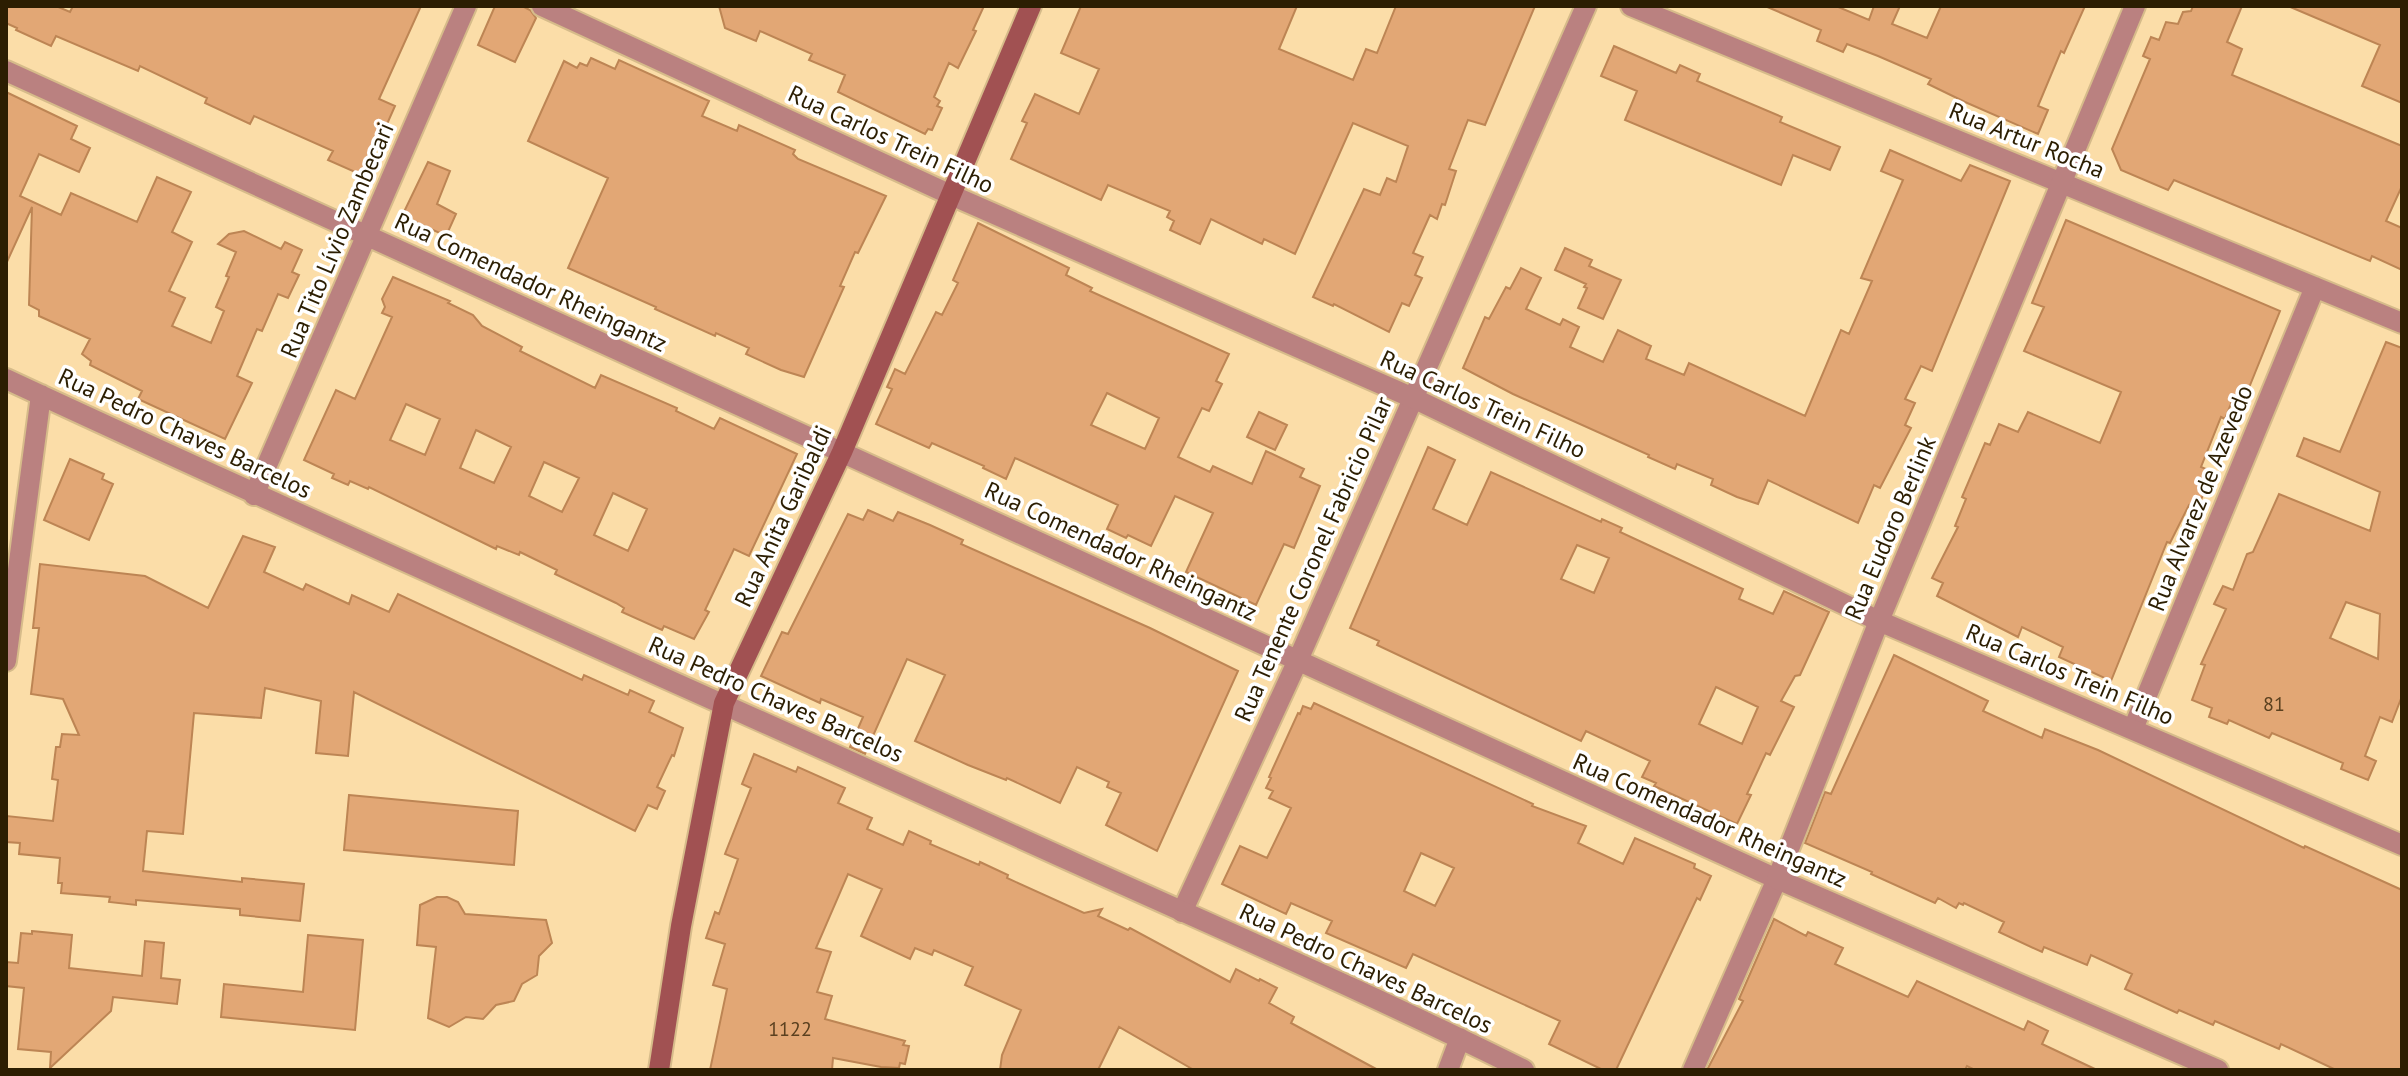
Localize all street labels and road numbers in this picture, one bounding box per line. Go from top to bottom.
street label: Rua Carlos Trein Filho [783,78,999,200]
street label: Rua Artur Rocha [1945,95,2109,185]
street label: Rua Tito Lívio Zambecari [273,117,401,363]
street label: Rua Comendador Rheingantz [390,205,672,359]
street label: Rua Carlos Trein Filho [1375,343,1591,465]
street label: Rua Pedro Chaves Barcelos [54,361,316,505]
street label: Rua Alvarez de Azevedo [2140,380,2260,616]
street label: Rua Tenente Coronel Fabricio Pilar [1227,392,1399,726]
street label: Rua Anita Garibaldi [727,420,839,612]
street label: Rua Eudoro Berlink [1837,431,1943,625]
street label: Rua Comendador Rheingantz [980,474,1262,628]
street label: Rua Carlos Trein Filho [1961,616,2179,732]
street label: Rua Pedro Chaves Barcelos [644,629,908,769]
street label: Rua Comendador Rheingantz [1568,745,1852,895]
street label: Rua Pedro Chaves Barcelos [1235,896,1497,1040]

